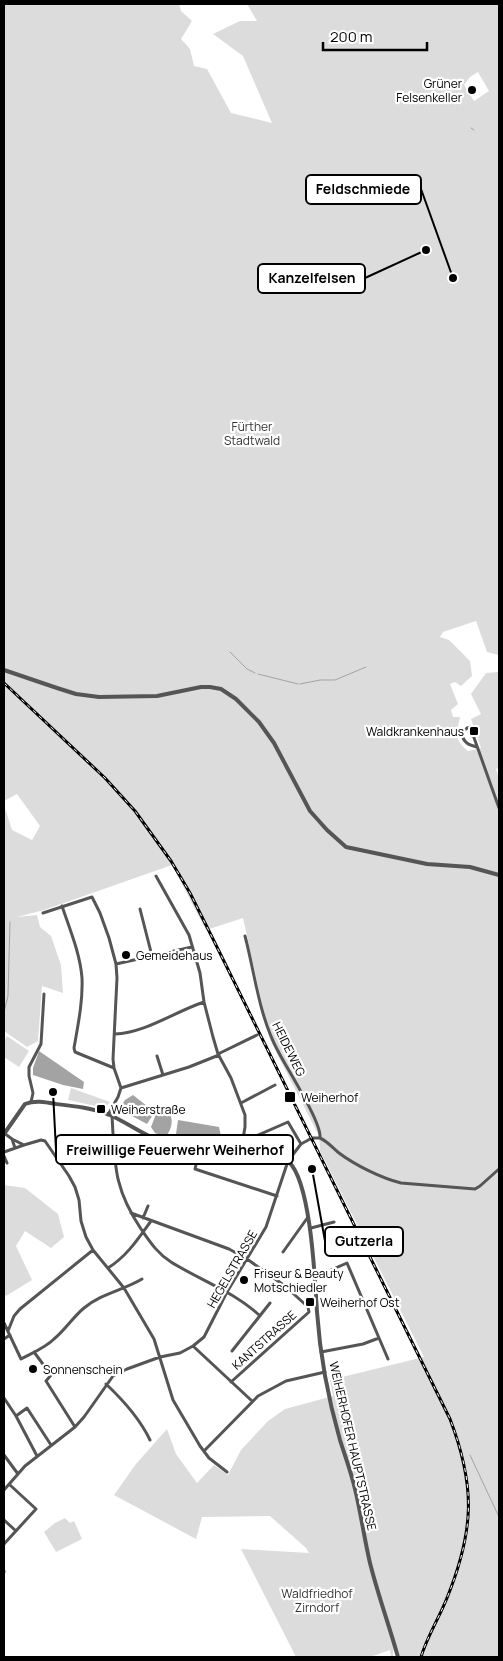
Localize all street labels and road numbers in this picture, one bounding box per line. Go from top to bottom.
street label: HEIDEWEG [268,1019,310,1080]
street label: HEGELSTRASSE [203,1227,261,1311]
street label: KANTSTRASSE [228,1306,300,1374]
street label: WEIHERHOFER HAUPTSTRASSE [325,1360,381,1532]

